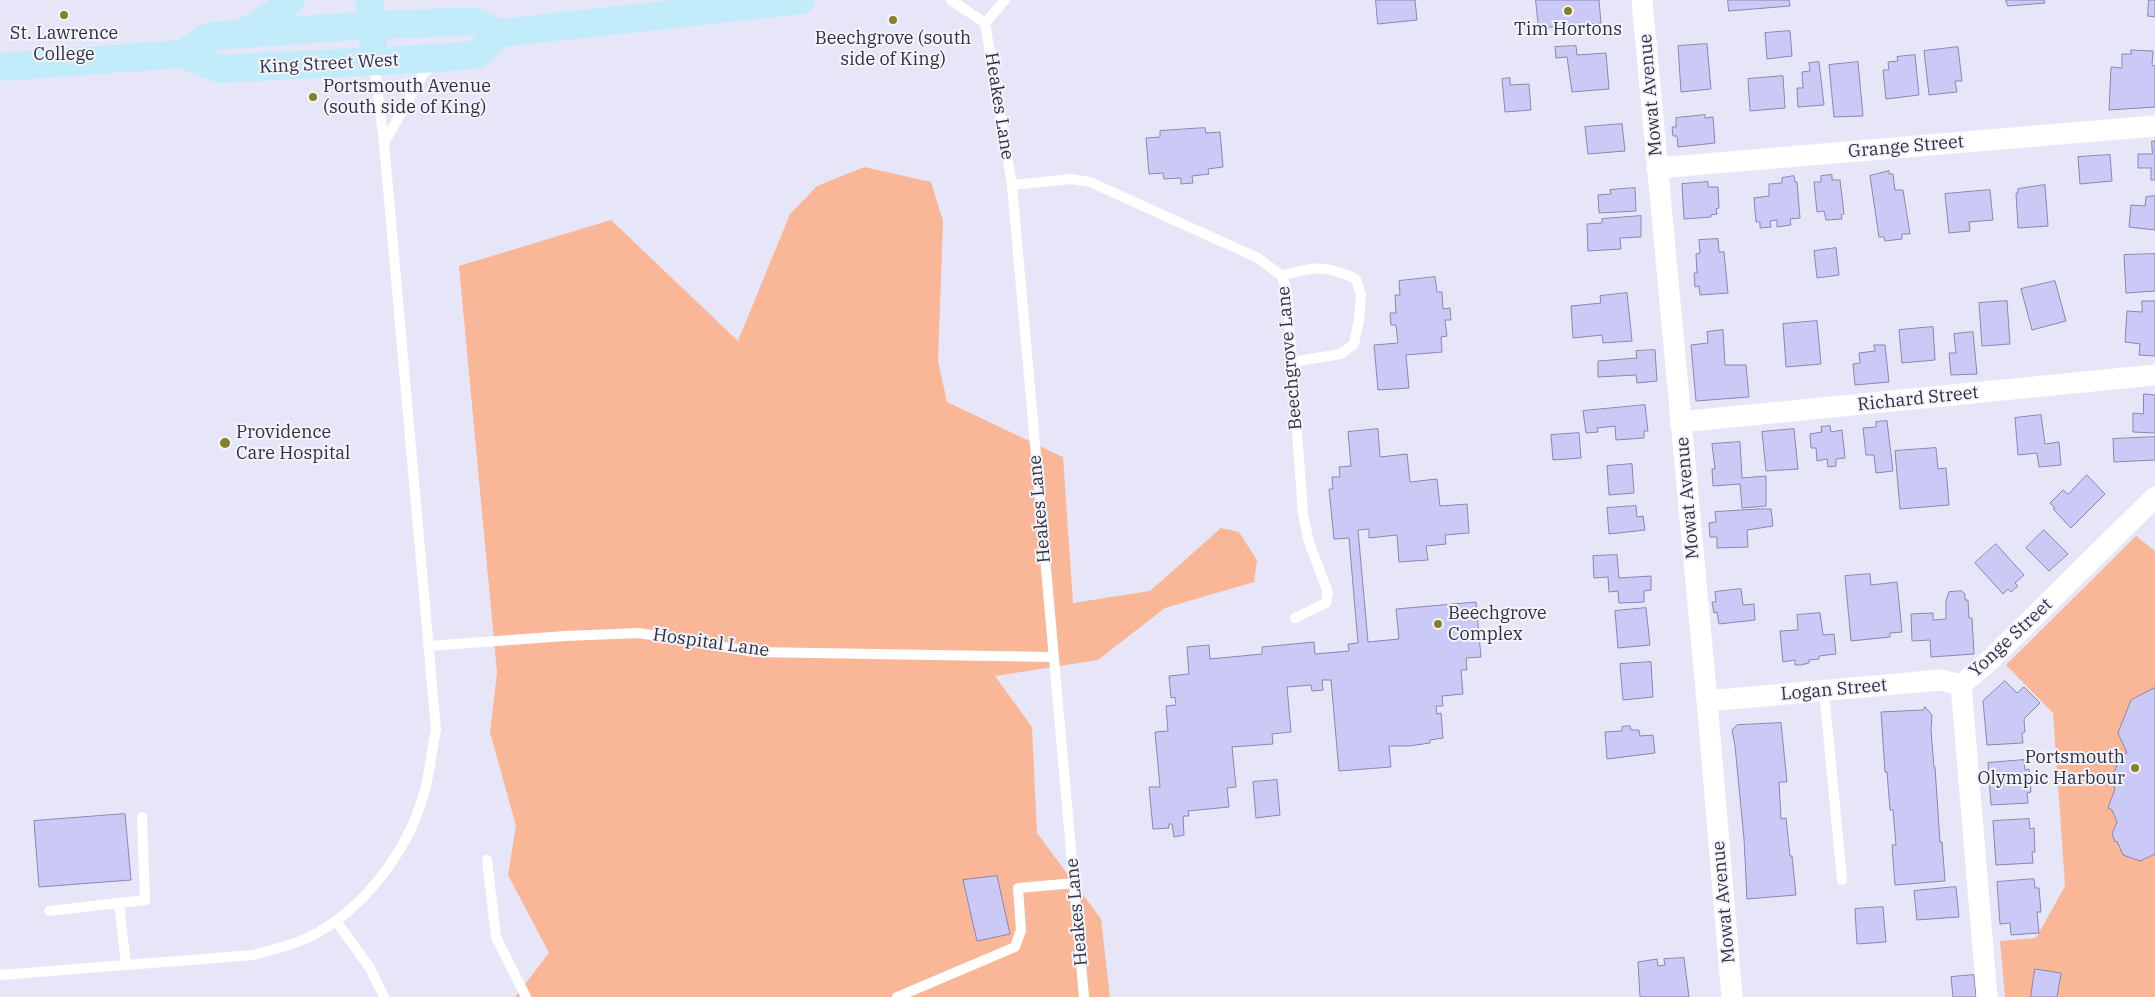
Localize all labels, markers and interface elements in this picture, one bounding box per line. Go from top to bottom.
marker: Tim Hortons [1562,5,1574,17]
marker: St. Lawrence College [58,9,70,21]
marker: Beechgrove (south side of King) [887,14,899,26]
place label: Tim Hortons [1514,19,1622,41]
place label: St. Lawrence College [10,23,118,66]
place label: Beechgrove (south side of King) [815,28,971,70]
street label: Mowat Avenue [1635,33,1667,157]
street label: King Street West [259,50,399,78]
street label: Heakes Lane [980,51,1018,161]
place label: Portsmouth Avenue (south side of King) [323,76,491,118]
marker: Portsmouth Avenue (south side of King) [307,91,319,103]
street label: Grange Street [1847,131,1965,163]
street label: Beechgrove Lane [1273,285,1307,431]
street label: Richard Street [1856,382,1980,416]
place label: Providence Care Hospital [236,422,351,464]
marker: Providence Care Hospital [218,436,232,450]
street label: Mowat Avenue [1672,436,1704,560]
street label: Heakes Lane [1025,454,1055,564]
street label: Yonge Street [1965,594,2057,682]
place label: Beechgrove Complex [1448,603,1547,646]
marker: Beechgrove Complex [1432,618,1444,630]
street label: Hospital Lane [651,624,771,662]
street label: Logan Street [1780,675,1888,705]
place label: Portsmouth Olympic Harbour [1978,747,2125,790]
marker: Portsmouth Olympic Harbour [2129,762,2141,774]
street label: Mowat Avenue [1708,840,1740,964]
street label: Heakes Lane [1062,857,1092,967]

